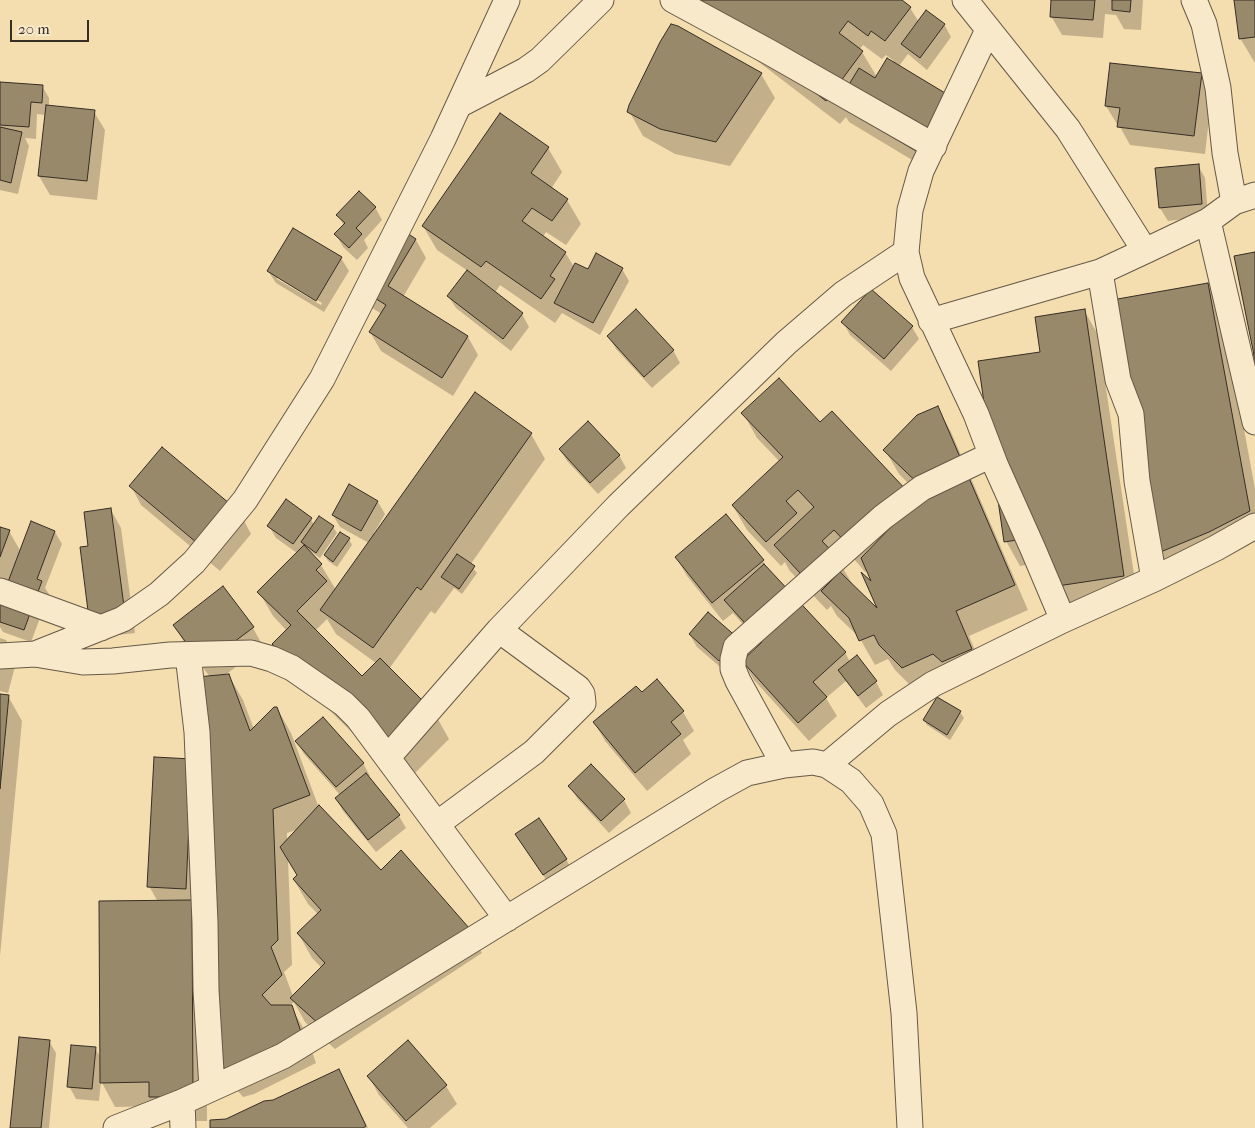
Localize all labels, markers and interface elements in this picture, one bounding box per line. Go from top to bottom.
scale bar [12,10,91,42]
text: 20 m [18,20,50,38]

